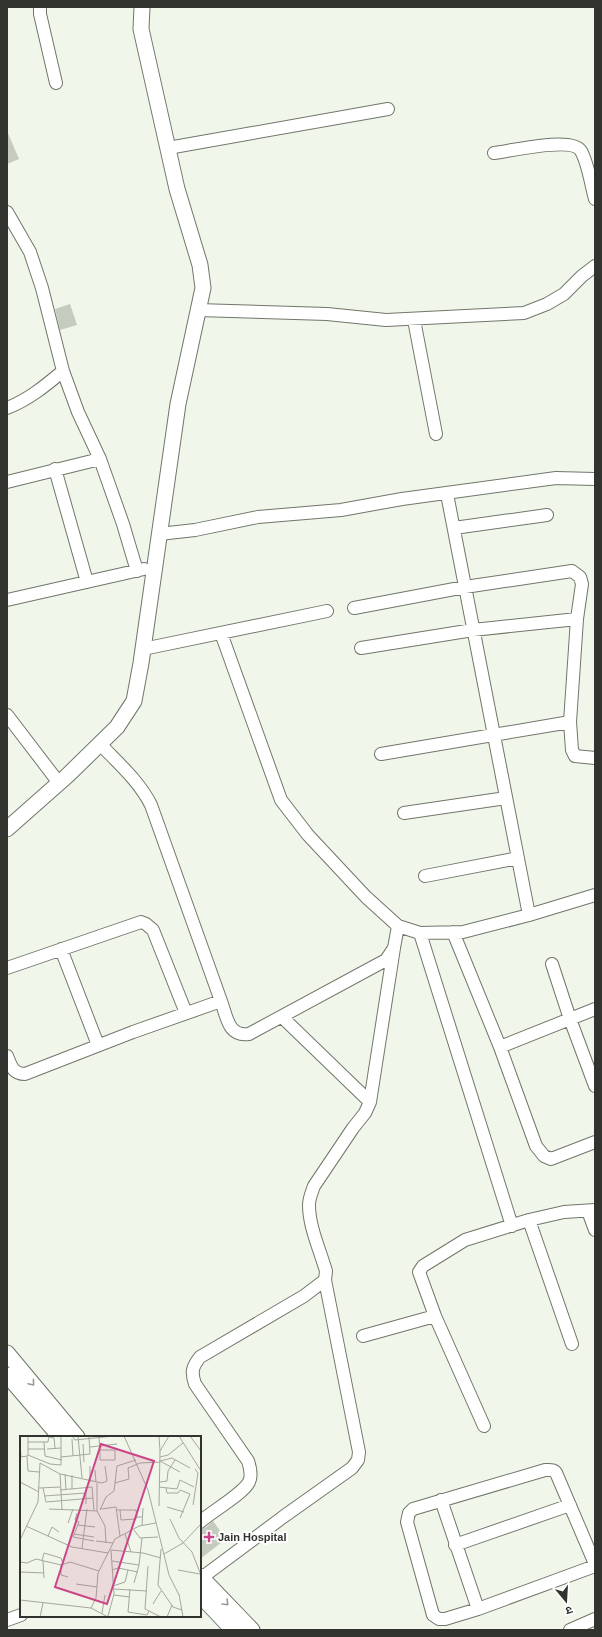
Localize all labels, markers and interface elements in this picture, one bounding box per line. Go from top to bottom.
one-way arrow [27,1379,34,1386]
inset map [20,1436,201,1617]
marker: Jain Hospital [203,1531,215,1543]
place label: Jain Hospital [218,1531,286,1543]
north arrow [546,1581,586,1621]
one-way arrow [221,1598,229,1606]
text: उ [564,1604,574,1617]

